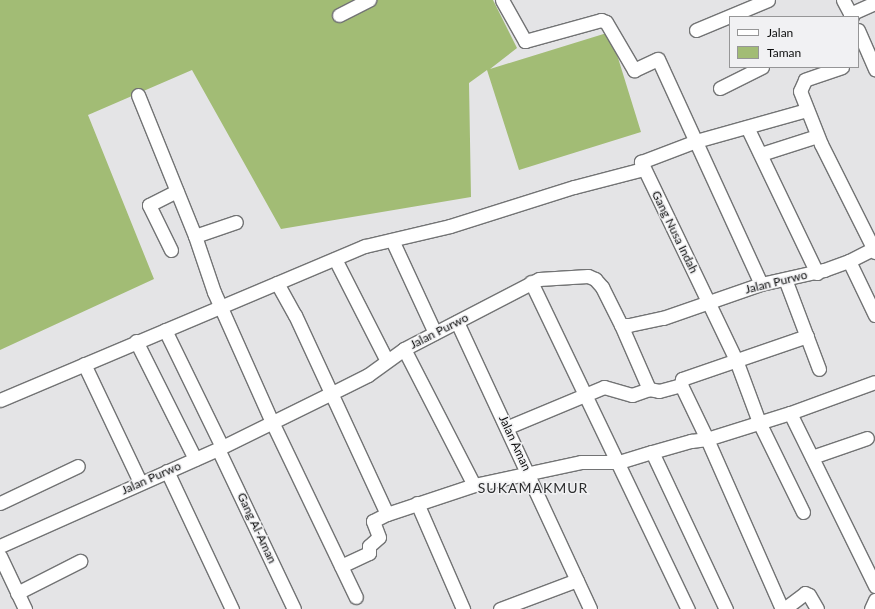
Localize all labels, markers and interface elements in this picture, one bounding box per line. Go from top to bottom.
legend [729,16,859,68]
text: Jalan [767,25,793,40]
text: Taman [767,45,801,60]
street label: Gang Nusa Indah [649,188,701,276]
street label: Jalan Purwo [743,267,809,297]
street label: Jalan Purwo [407,310,471,352]
street label: Jalan Aman [496,413,534,473]
street label: Jalan Purwo [119,458,183,498]
district label: SUKAMAKMUR [478,480,588,496]
street label: Gang Al-Aman [234,490,280,566]

